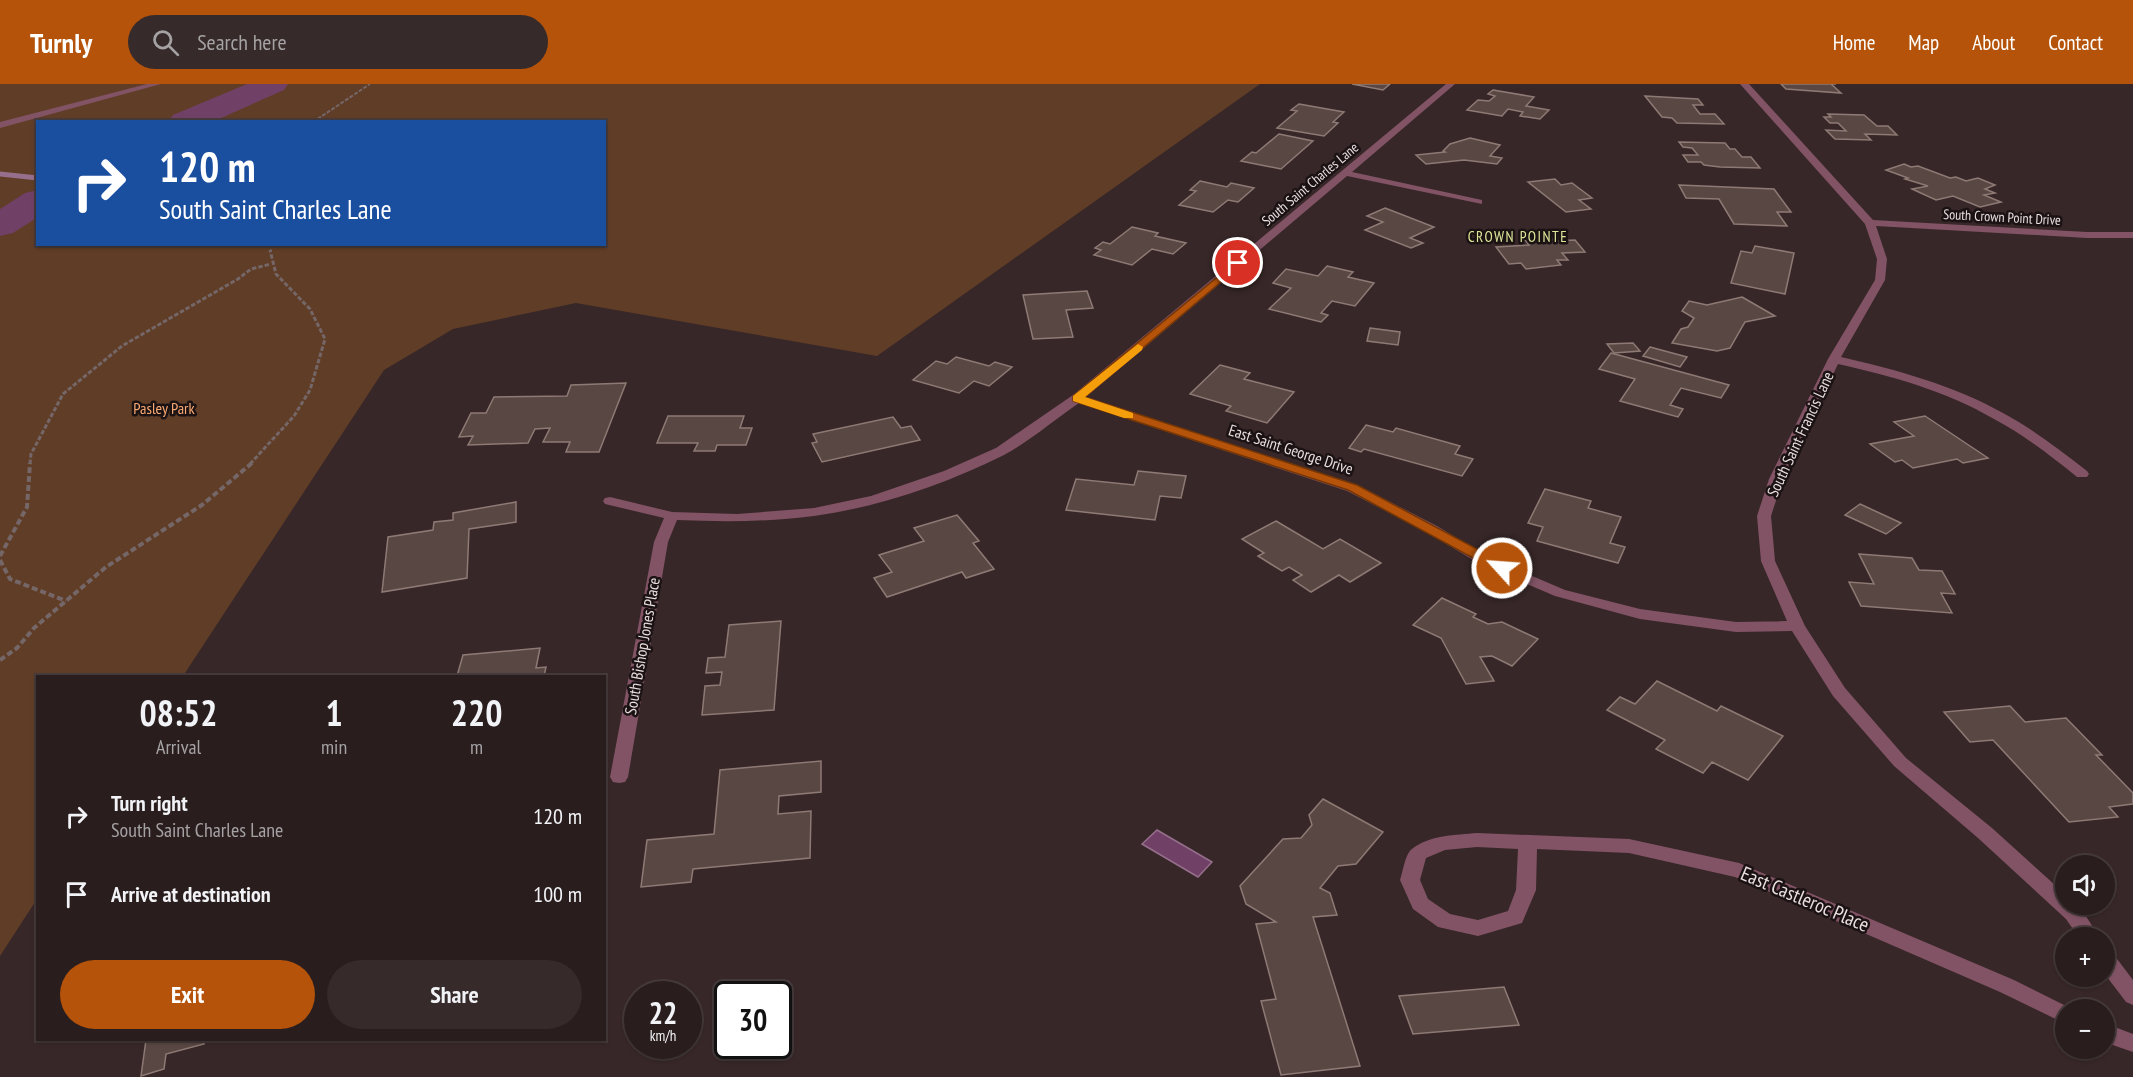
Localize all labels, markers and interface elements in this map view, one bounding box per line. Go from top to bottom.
search box [128,15,548,69]
text: Turnly [30,24,92,61]
icon: search [149,26,182,59]
text: Search here [197,28,287,56]
text: Home [1833,29,1875,56]
text: Map [1908,29,1939,56]
text: About [1972,29,2015,56]
text: Contact [2048,29,2103,56]
street label: South Saint Charles Lane [1258,138,1362,230]
text: 120 m [159,139,256,194]
icon: right [60,144,138,222]
text: South Saint Charles Lane [159,192,392,226]
street label: South Crown Point Drive [1943,205,2062,229]
district label: CROWN POINTE [1468,227,1568,246]
pin [1212,237,1263,288]
icon: arrive [1221,246,1254,279]
street label: South Saint Francis Lane [1762,368,1838,500]
park label: Pasley Park [133,398,195,418]
street label: East Saint George Drive [1226,419,1356,479]
position arrow [1470,536,1534,600]
street label: South Bishop Jones Place [620,576,664,716]
text: 08:52 [140,689,217,736]
text: 1 [325,689,343,736]
text: 220 [451,689,502,736]
text: Arrival [156,734,201,760]
text: min [321,734,347,760]
text: m [470,734,483,760]
text: Turn right [111,789,188,817]
icon: right [60,800,93,833]
text: 120 m [533,802,582,830]
text: South Saint Charles Lane [111,817,283,843]
map controls [2055,855,2115,1059]
button: sound [2055,855,2115,915]
street label: East Castleroc Place [1737,860,1873,938]
icon: arrive [60,878,93,911]
text: Arrive at destination [111,880,271,908]
text: 100 m [533,880,582,908]
button: + [2055,927,2115,987]
button: Exit [60,960,315,1029]
button: Share [327,960,582,1029]
speed limit sign: 30 [714,981,792,1059]
text: 22 [649,993,677,1032]
button: − [2055,999,2115,1059]
text: km/h [650,1026,676,1045]

